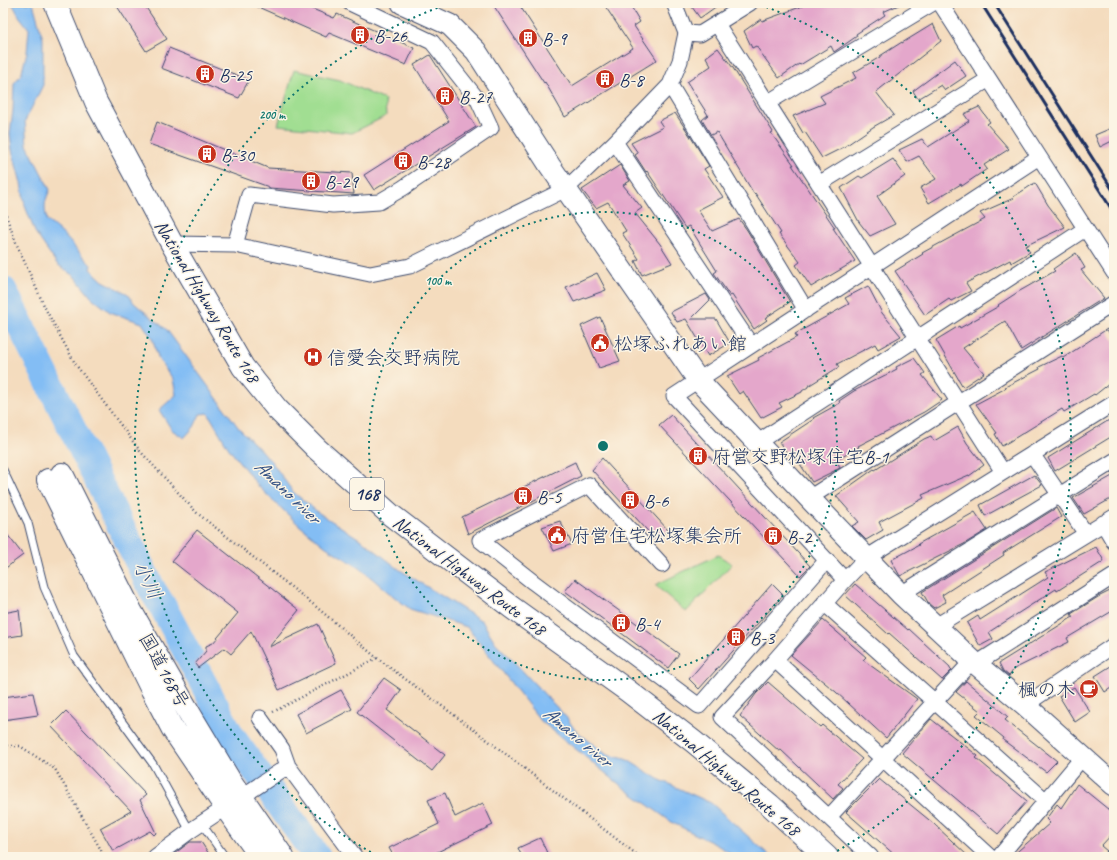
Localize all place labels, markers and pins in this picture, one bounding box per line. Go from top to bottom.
building icon: B-26 [349,24,371,46]
place label: B-26 [374,24,409,48]
building icon: B-9 [517,27,539,49]
place label: B-9 [542,27,568,51]
building icon: B-25 [194,63,216,85]
place label: B-25 [219,63,254,87]
building icon: B-8 [594,68,616,90]
place label: B-8 [619,68,646,92]
building icon: B-27 [434,85,456,107]
place label: B-27 [459,85,494,109]
building icon: B-30 [196,143,218,165]
place label: B-30 [221,143,256,167]
building icon: B-28 [392,150,414,172]
place label: B-28 [417,150,453,174]
building icon: B-29 [300,170,322,192]
place label: B-29 [325,170,360,194]
public building icon: 松塚ふれあい館 [589,332,611,354]
place label: 松塚ふれあい館 [614,332,747,356]
hospital icon: 信愛会交野病院 [302,346,324,368]
place label: 信愛会交野病院 [327,346,460,370]
centre of rings [596,439,610,453]
building icon: 府営交野松塚住宅B-1 [687,445,709,467]
place label: 府営交野松塚住宅B-1 [712,445,890,469]
building icon: B-5 [512,485,534,507]
place label: B-5 [537,485,563,509]
building icon: B-6 [619,489,641,511]
place label: B-6 [644,489,670,513]
public building icon: 府営住宅松塚集会所 [546,524,568,546]
place label: 府営住宅松塚集会所 [571,524,742,548]
building icon: B-2 [762,525,784,547]
place label: B-2 [787,525,813,549]
building icon: B-4 [610,612,632,634]
place label: B-4 [635,612,662,636]
building icon: B-3 [725,626,747,648]
place label: B-3 [750,626,776,650]
place label: 楓の木 [1018,678,1075,702]
cafe icon: 楓の木 [1078,678,1100,700]

